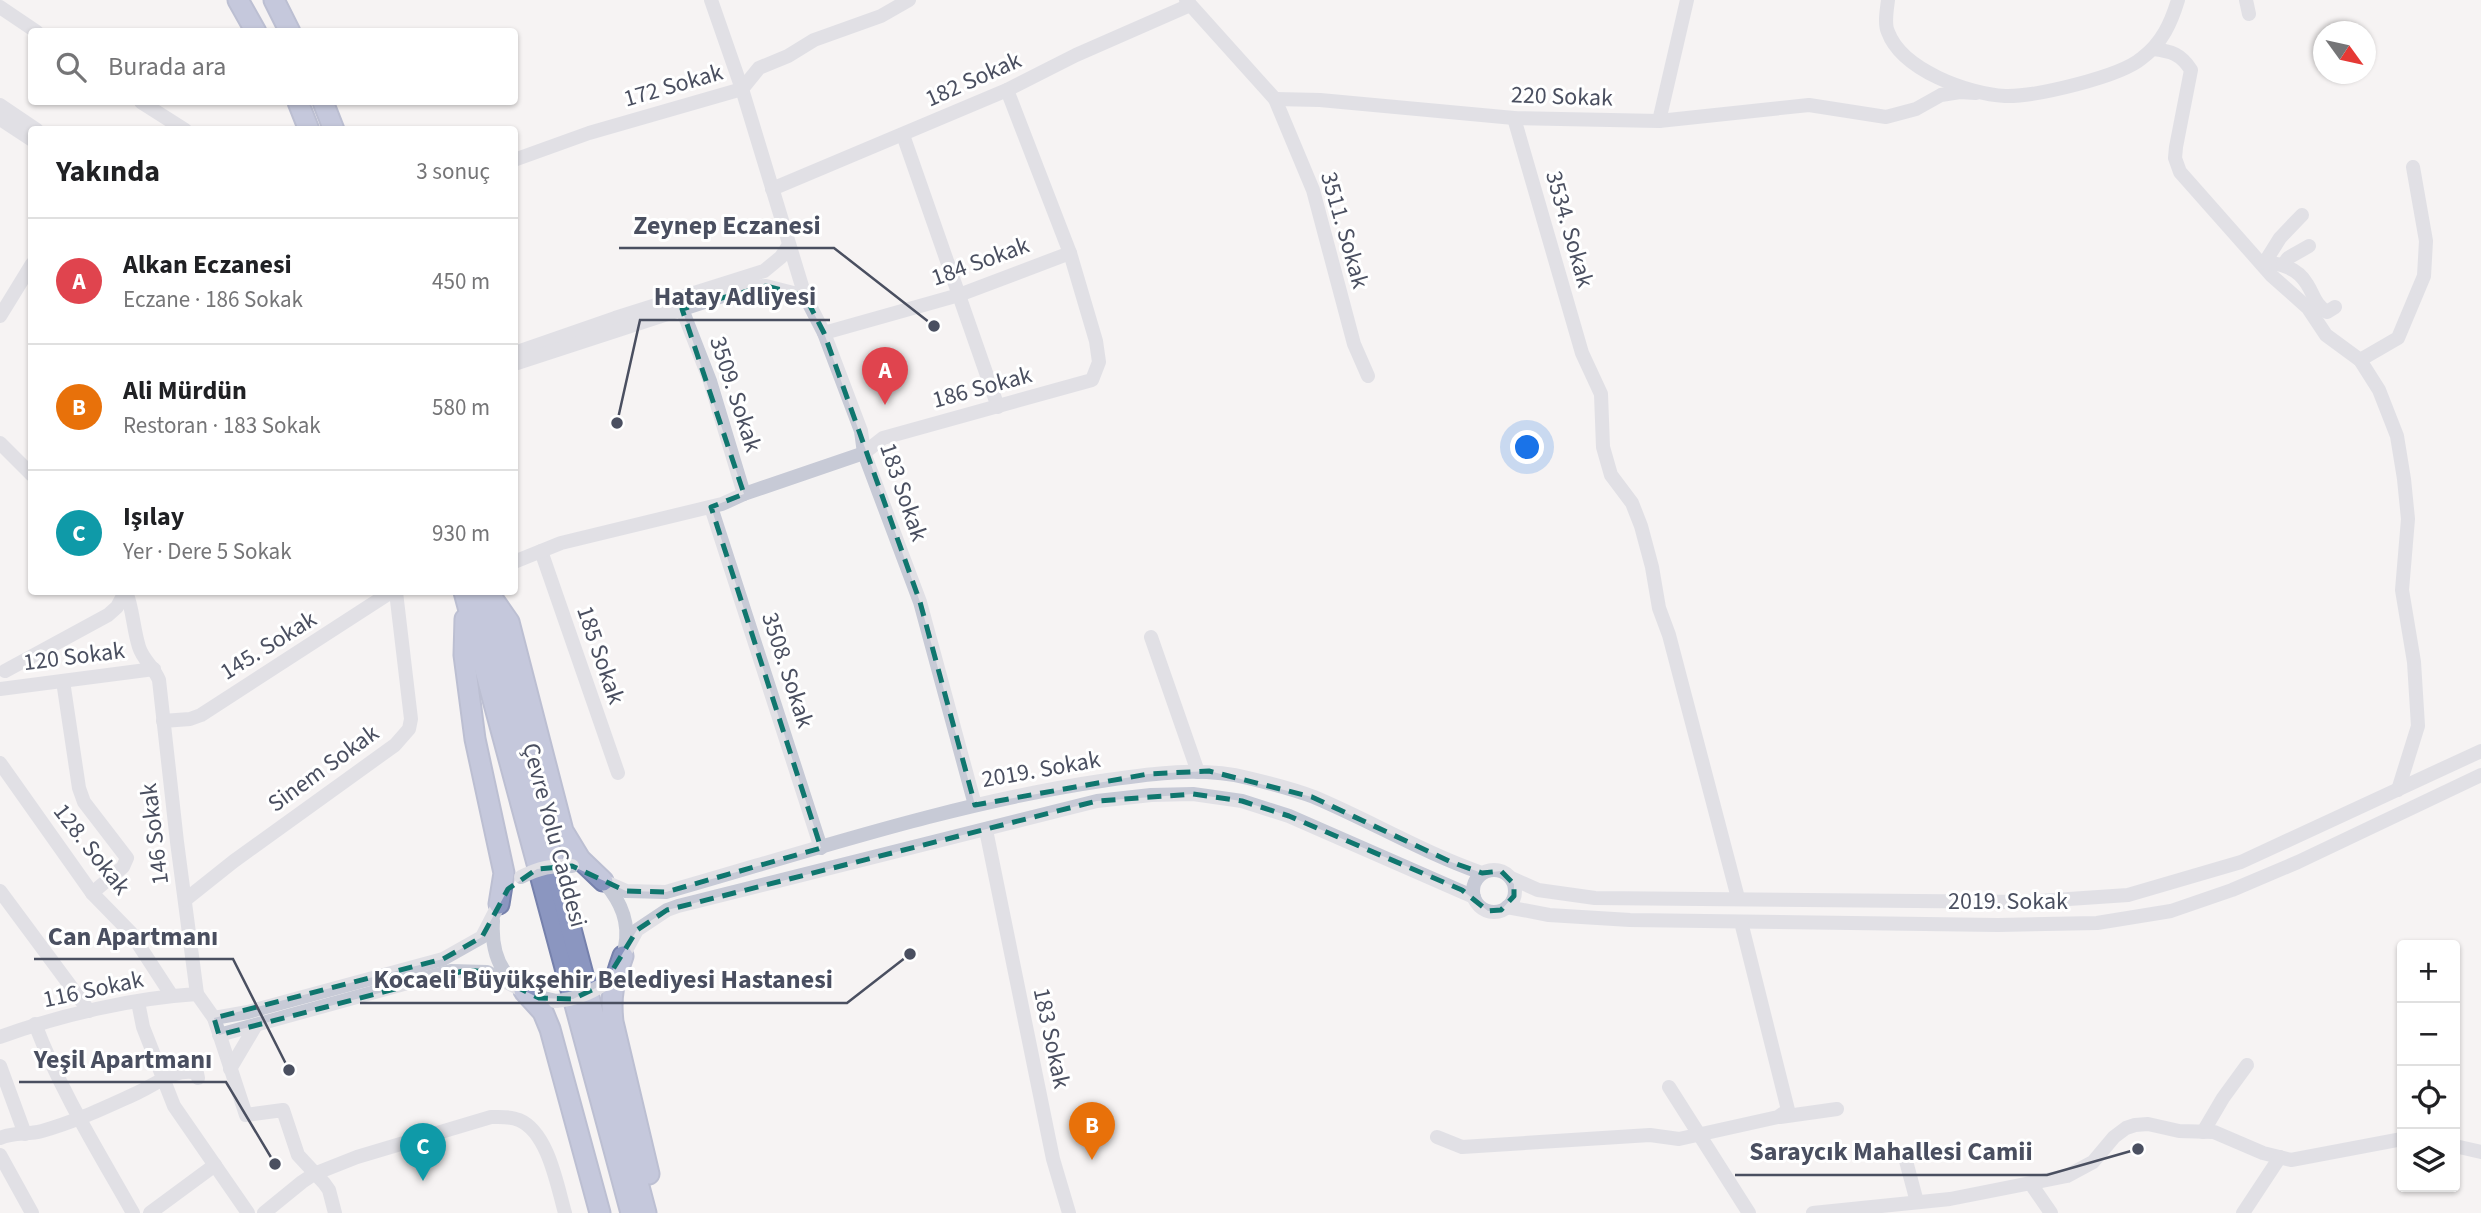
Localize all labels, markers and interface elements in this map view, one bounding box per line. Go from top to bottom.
north arrow [2313,21,2376,84]
search box [28,28,518,105]
street label: 182 Sokak [919,43,1027,116]
icon: search [52,48,90,86]
text: Burada ara [108,48,226,85]
street label: 172 Sokak [619,55,727,116]
street label: 220 Sokak [1510,77,1614,116]
text: Yakında [56,150,160,193]
text: 3 sonuç [416,155,490,188]
street label: 3534. Sokak [1536,167,1603,292]
street label: 3511. Sokak [1311,168,1378,293]
callout: Zeynep Eczanesi [619,201,834,248]
text: Zeynep Eczanesi [633,207,821,244]
street label: 184 Sokak [926,228,1034,295]
text: Alkan Eczanesi [123,246,292,283]
text: A [72,265,86,298]
text: 450 m [432,265,490,298]
callout: Hatay Adliyesi [640,273,830,320]
text: Hatay Adliyesi [654,278,816,315]
text: Eczane · 186 Sokak [123,283,303,316]
street label: 3509. Sokak [700,332,771,457]
pin: A [862,347,908,405]
street label: 186 Sokak [928,357,1036,418]
text: Ali Mürdün [123,372,247,409]
text: B [72,391,86,424]
text: 580 m [432,391,490,424]
text: Restoran · 183 Sokak [123,409,321,442]
your location [1510,430,1544,464]
street label: 183 Sokak [870,438,937,546]
text: Işılay [123,498,184,535]
text: C [72,517,86,550]
text: 930 m [432,517,490,550]
text: Yer · Dere 5 Sokak [123,535,292,568]
street label: 185 Sokak [567,601,634,709]
street label: 145. Sokak [213,602,323,689]
street label: 3508. Sokak [752,608,823,733]
street label: 120 Sokak [21,633,127,680]
street label: Sinem Sokak [260,716,386,821]
street label: Çevre Yolu Caddesi [513,739,596,931]
street label: 2019. Sokak [979,742,1103,797]
street label: 146 Sokak [131,781,178,887]
street label: 128. Sokak [45,796,139,903]
street label: 2019. Sokak [1948,884,2068,919]
callout: Can Apartmanı [34,912,233,959]
text: Can Apartmanı [48,918,218,955]
map controls [2397,940,2460,1192]
button: + [2397,940,2460,1003]
callout: Kocaeli Büyükşehir Belediyesi Hastanesi [360,956,847,1003]
text: Kocaeli Büyükşehir Belediyesi Hastanesi [373,961,833,998]
street label: 116 Sokak [40,962,147,1017]
street label: 183 Sokak [1024,985,1079,1092]
button: − [2397,1003,2460,1066]
callout: Yeşil Apartmanı [19,1035,226,1082]
text: Yeşil Apartmanı [33,1041,212,1078]
button: locate [2397,1066,2460,1129]
pin: B [1069,1102,1115,1160]
pin: C [400,1123,446,1181]
callout: Saraycık Mahallesi Camii [1735,1128,2047,1175]
button: layers [2397,1129,2460,1192]
text: Saraycık Mahallesi Camii [1749,1133,2033,1170]

